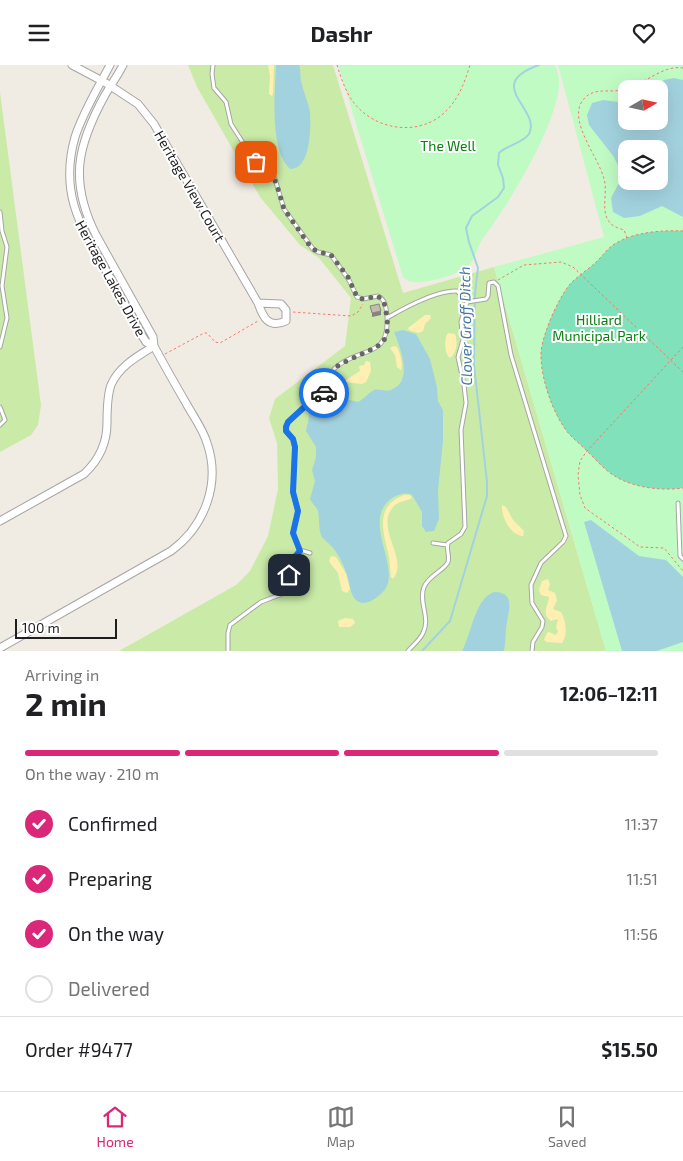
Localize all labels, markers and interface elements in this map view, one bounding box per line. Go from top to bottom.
icon: menu [25,19,53,47]
icon: heart [630,19,658,47]
text: Dashr [311,20,372,46]
north arrow [618,80,668,130]
map controls [618,80,668,190]
street label: Heritage View Court [151,127,229,245]
park label: The Well [420,137,477,154]
button: layers [618,140,668,190]
pin [235,141,277,183]
icon: bag [242,148,270,176]
street label: Heritage Lakes Drive [72,217,150,339]
water label: Clover Groff Ditch [455,266,475,386]
park label: Hilliard Municipal Park [552,311,646,344]
courier [299,368,349,418]
icon: car [310,379,338,407]
pin [268,554,310,596]
icon: home [275,561,303,589]
scale bar [15,616,118,639]
text: 100 m [22,619,60,636]
text: Arriving in [25,665,99,684]
text: 12:06–12:11 [560,682,658,705]
text: 2 min [25,684,107,722]
text: On the way · 210 m [25,764,159,783]
icon: check [25,810,53,838]
text: Confirmed [68,812,158,835]
text: 11:37 [624,814,658,833]
icon: check [25,865,53,893]
text: Preparing [68,867,152,890]
text: 11:51 [627,869,658,888]
icon: check [25,920,53,948]
text: On the way [68,922,164,945]
text: 11:56 [624,924,658,943]
text: Delivered [68,977,150,1000]
text: Order #9477 [25,1038,133,1061]
text: $15.50 [601,1038,658,1061]
tab: Home [97,1103,134,1150]
tab: Map [327,1103,355,1150]
tab: Saved [548,1103,586,1150]

